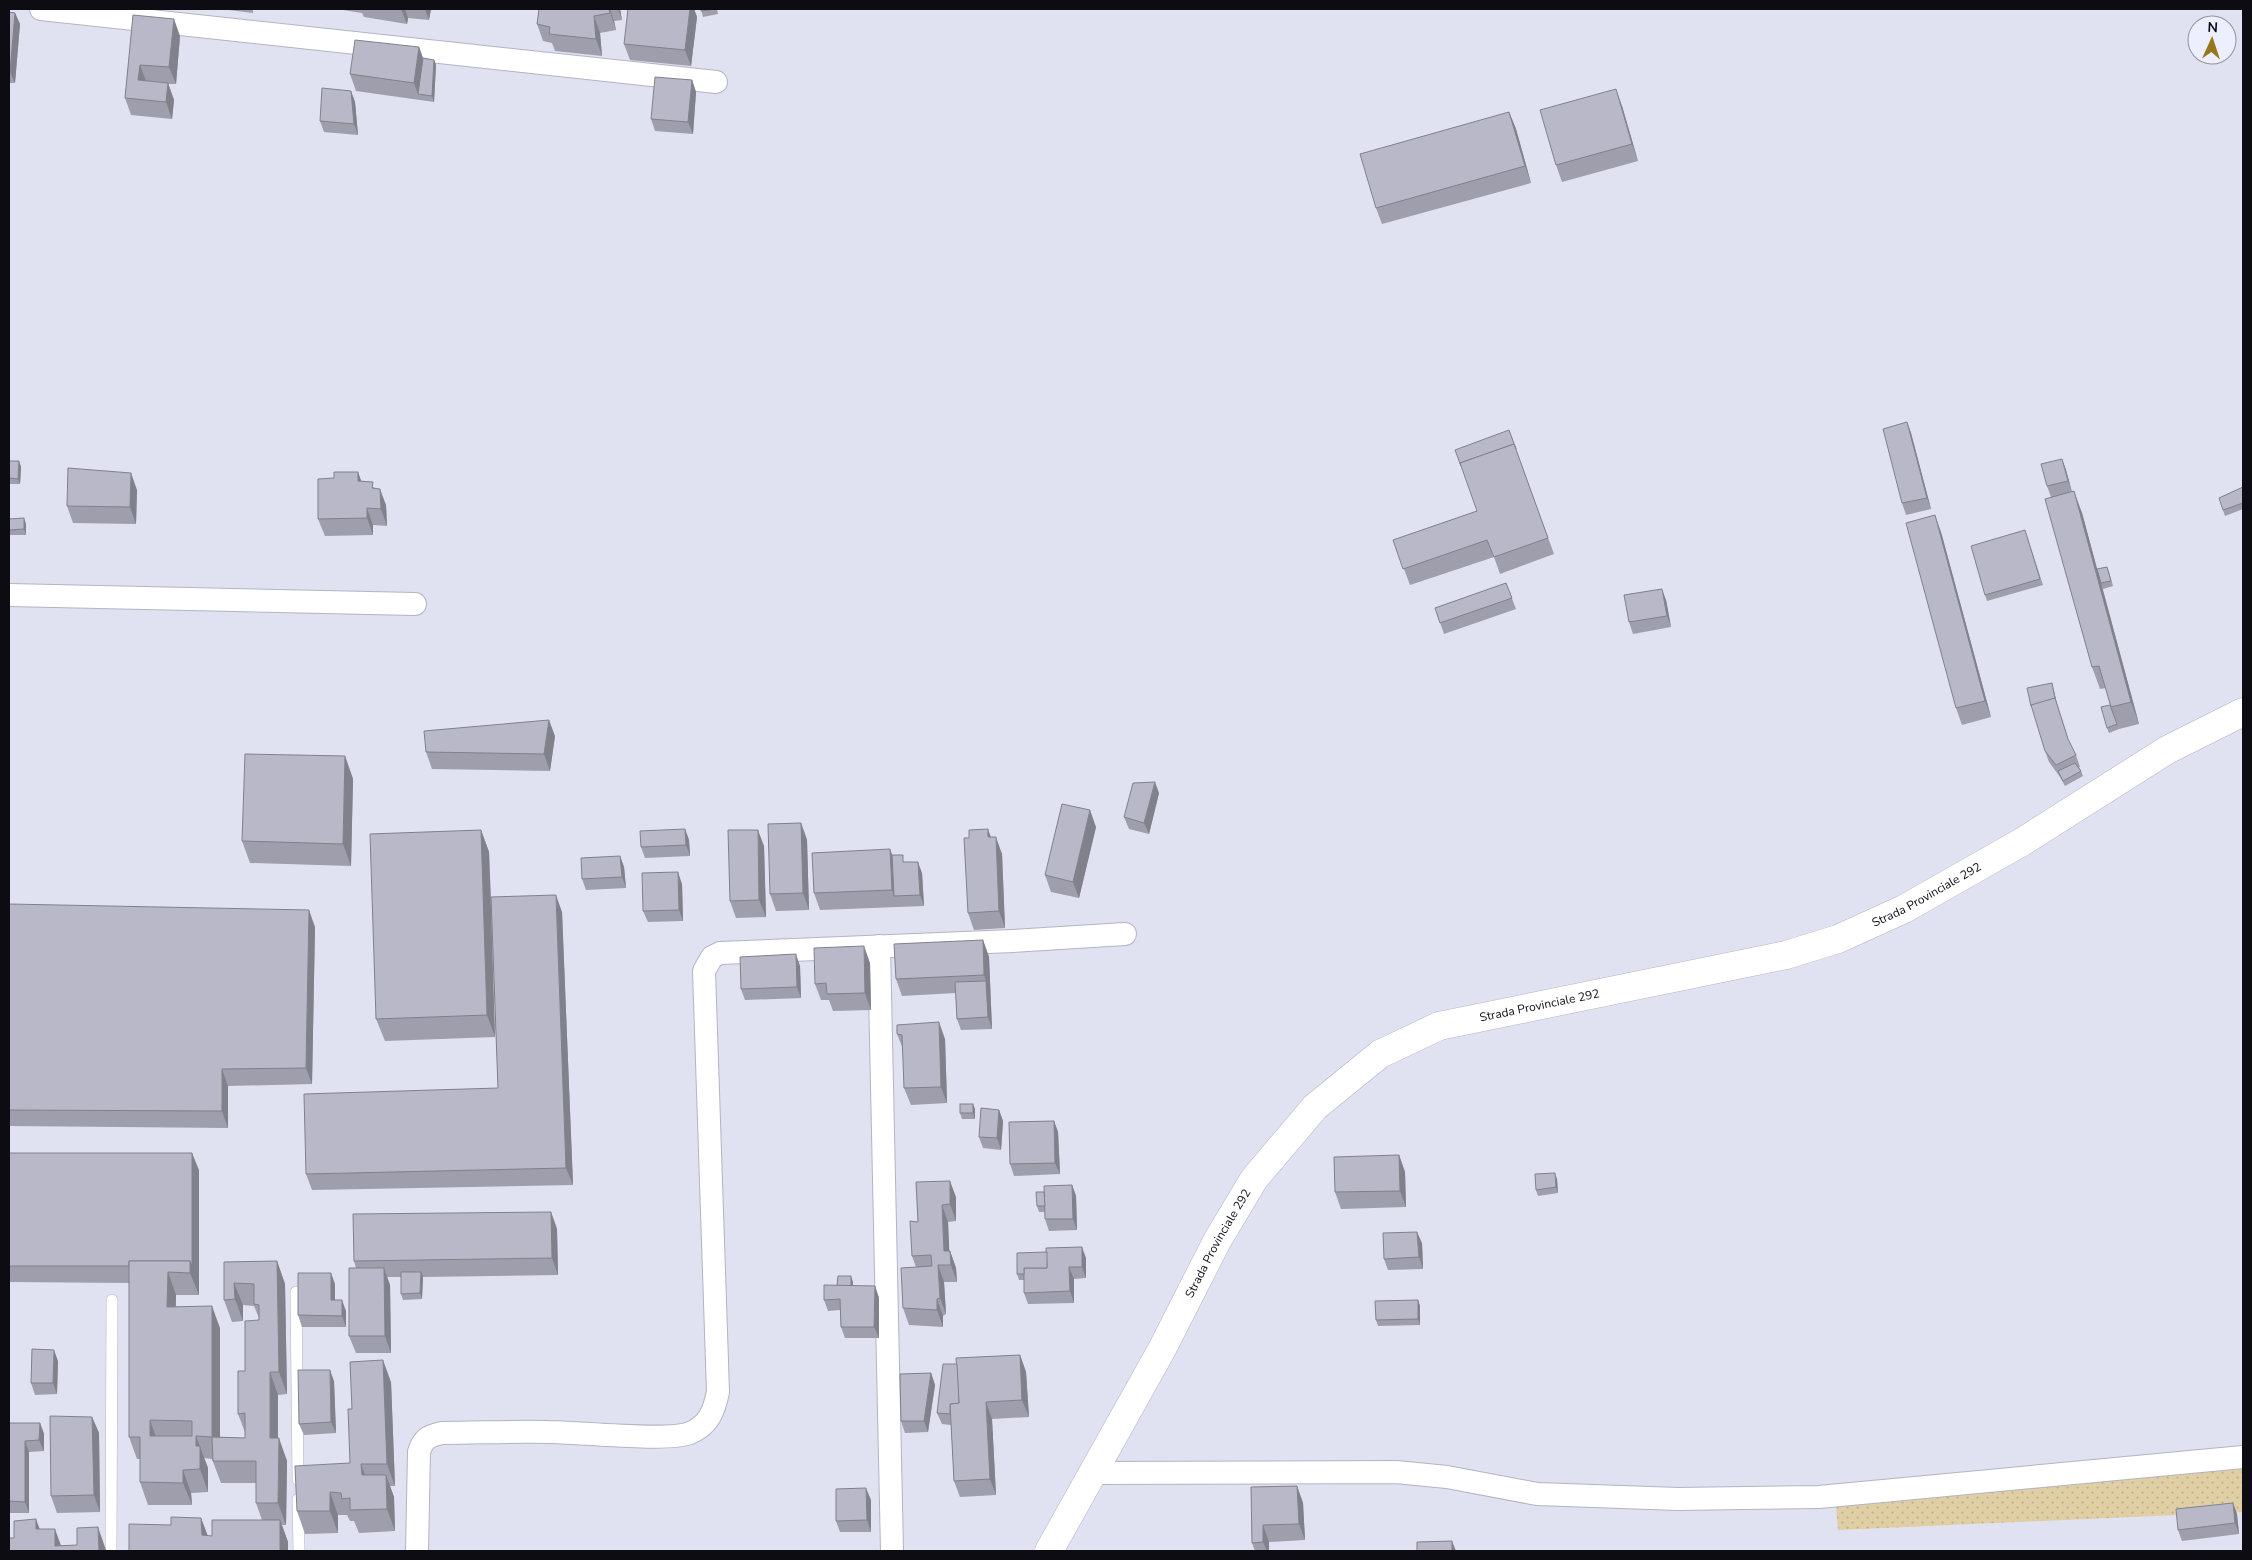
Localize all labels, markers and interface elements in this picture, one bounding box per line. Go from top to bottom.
north arrow [2187,15,2237,65]
text: N [2207,18,2218,37]
street label: Strada Provinciale 292 [1869,859,1984,931]
street label: Strada Provinciale 292 [1478,985,1601,1026]
street label: Strada Provinciale 292 [1181,1186,1254,1301]

